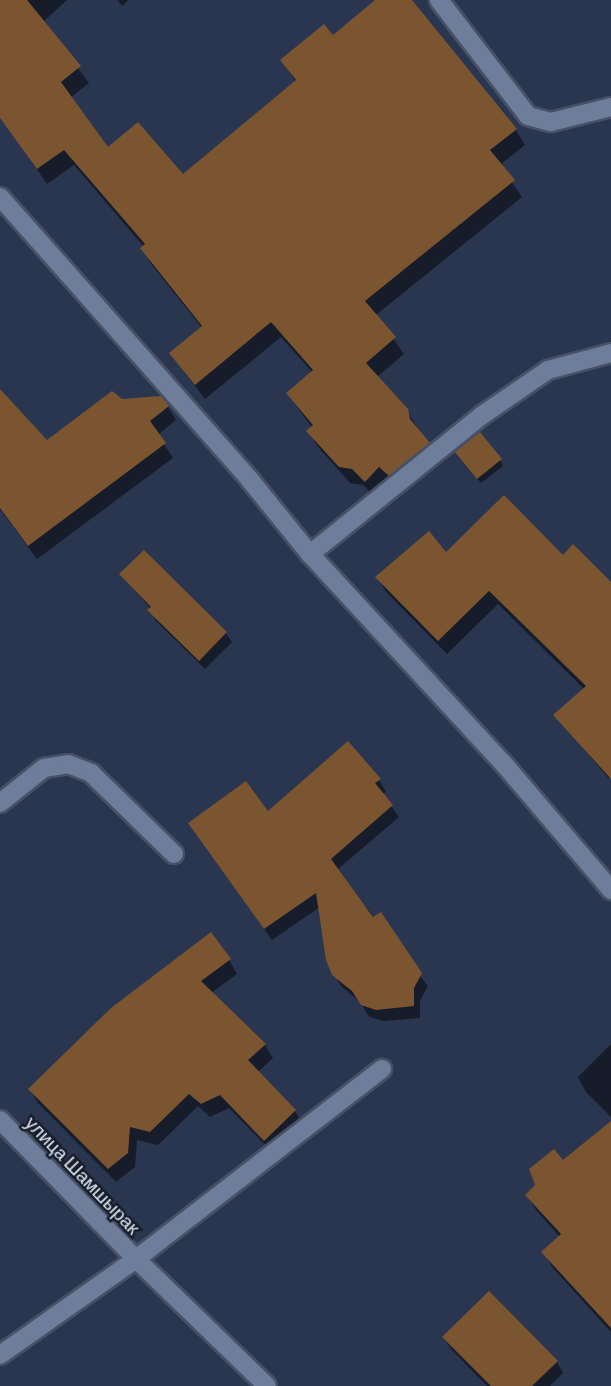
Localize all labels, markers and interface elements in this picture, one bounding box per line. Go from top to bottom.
street label: улица Шамшырак [21,1111,145,1239]

